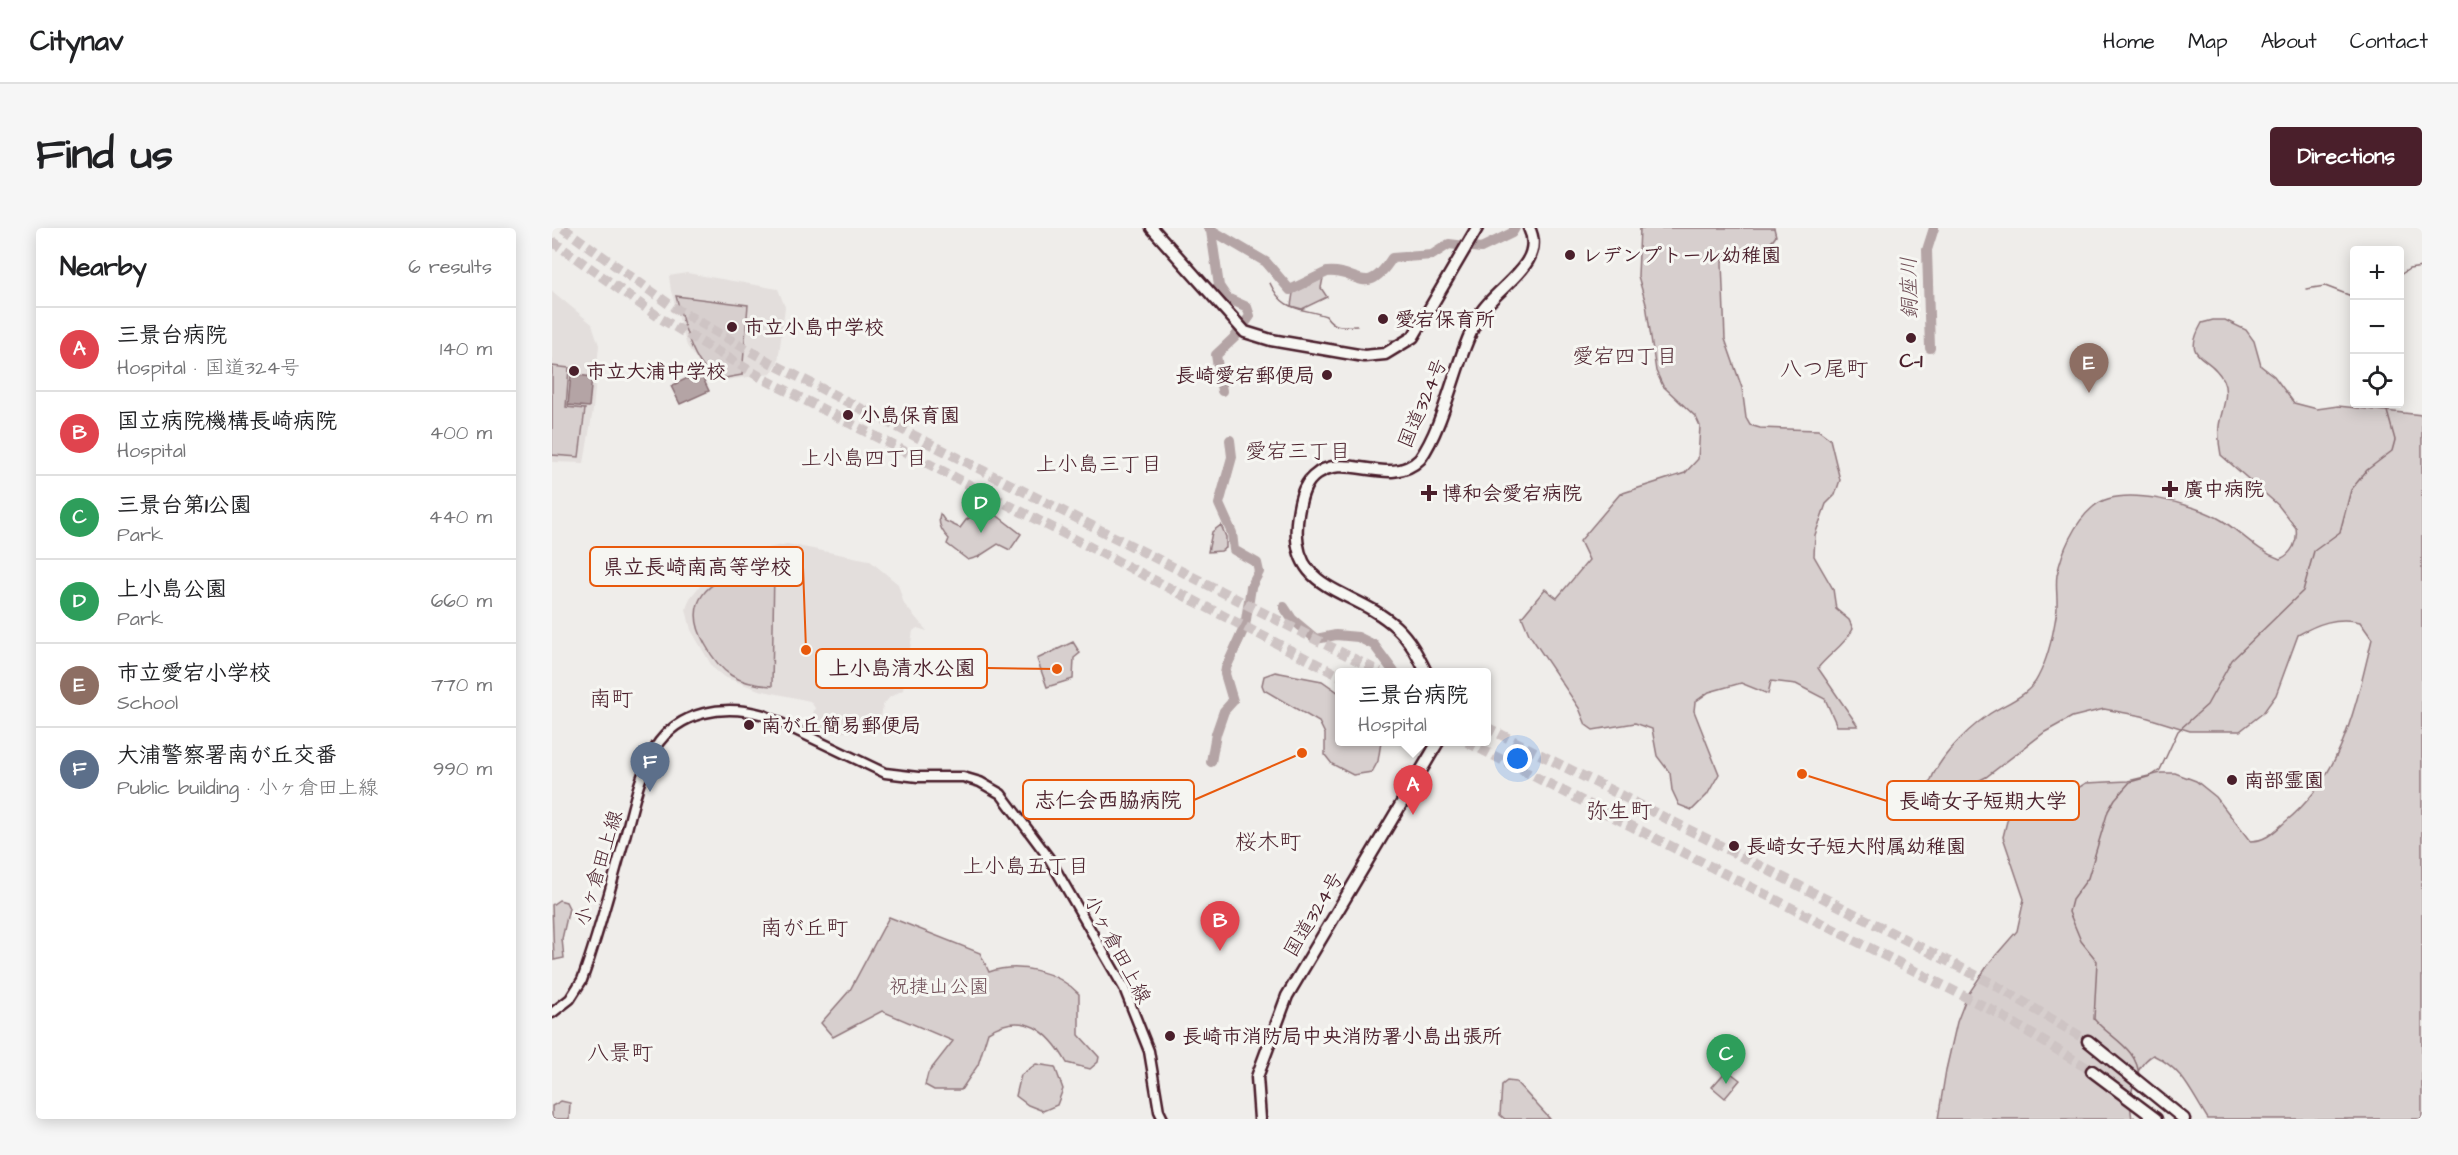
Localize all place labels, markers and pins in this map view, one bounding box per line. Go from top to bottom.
place label: レデンプトール幼稚園 [1582,242,1781,270]
marker: レデンプトール幼稚園 [1563,248,1577,262]
place label: 愛宕保育所 [1395,306,1495,334]
marker: 愛宕保育所 [1376,312,1390,326]
place label: 市立小島中学校 [744,314,884,342]
marker: 市立小島中学校 [725,320,739,334]
marker: C-1 [1904,331,1918,345]
pin: E [2070,344,2108,393]
place label: C-1 [1900,347,1923,375]
place label: 市立大浦中学校 [586,358,726,386]
place label: 長崎愛宕郵便局 [1175,362,1315,390]
marker: 市立大浦中学校 [567,364,581,378]
marker: 長崎愛宕郵便局 [1320,368,1334,382]
place label: 小島保育園 [860,402,960,430]
marker: 小島保育園 [841,408,855,422]
place label: 廣中病院 [2184,476,2264,504]
place label: 博和会愛宕病院 [1442,480,1582,508]
marker: 廣中病院 [2161,480,2179,498]
pin: D [962,484,1000,533]
marker: 博和会愛宕病院 [1420,484,1438,502]
callout: 県立長崎南高等学校 [590,547,803,586]
callout: 上小島清水公園 [816,649,987,688]
place label: 南が丘簡易郵便局 [761,712,921,740]
marker: 南が丘簡易郵便局 [742,718,756,732]
pin: F [630,742,670,792]
pin: A [1394,766,1432,815]
place label: 南部霊園 [2244,767,2324,795]
marker: 南部霊園 [2225,773,2239,787]
callout: 志仁会西脇病院 [1023,780,1194,819]
callout: 長崎女子短期大学 [1887,781,2079,820]
place label: 長崎女子短大附属幼稚園 [1746,833,1966,861]
marker: 長崎女子短大附属幼稚園 [1727,839,1741,853]
pin: B [1200,902,1240,951]
place label: 長崎市消防局中央消防署小島出張所 [1182,1023,1502,1051]
marker: 長崎市消防局中央消防署小島出張所 [1163,1029,1177,1043]
pin: C [1706,1034,1746,1084]

